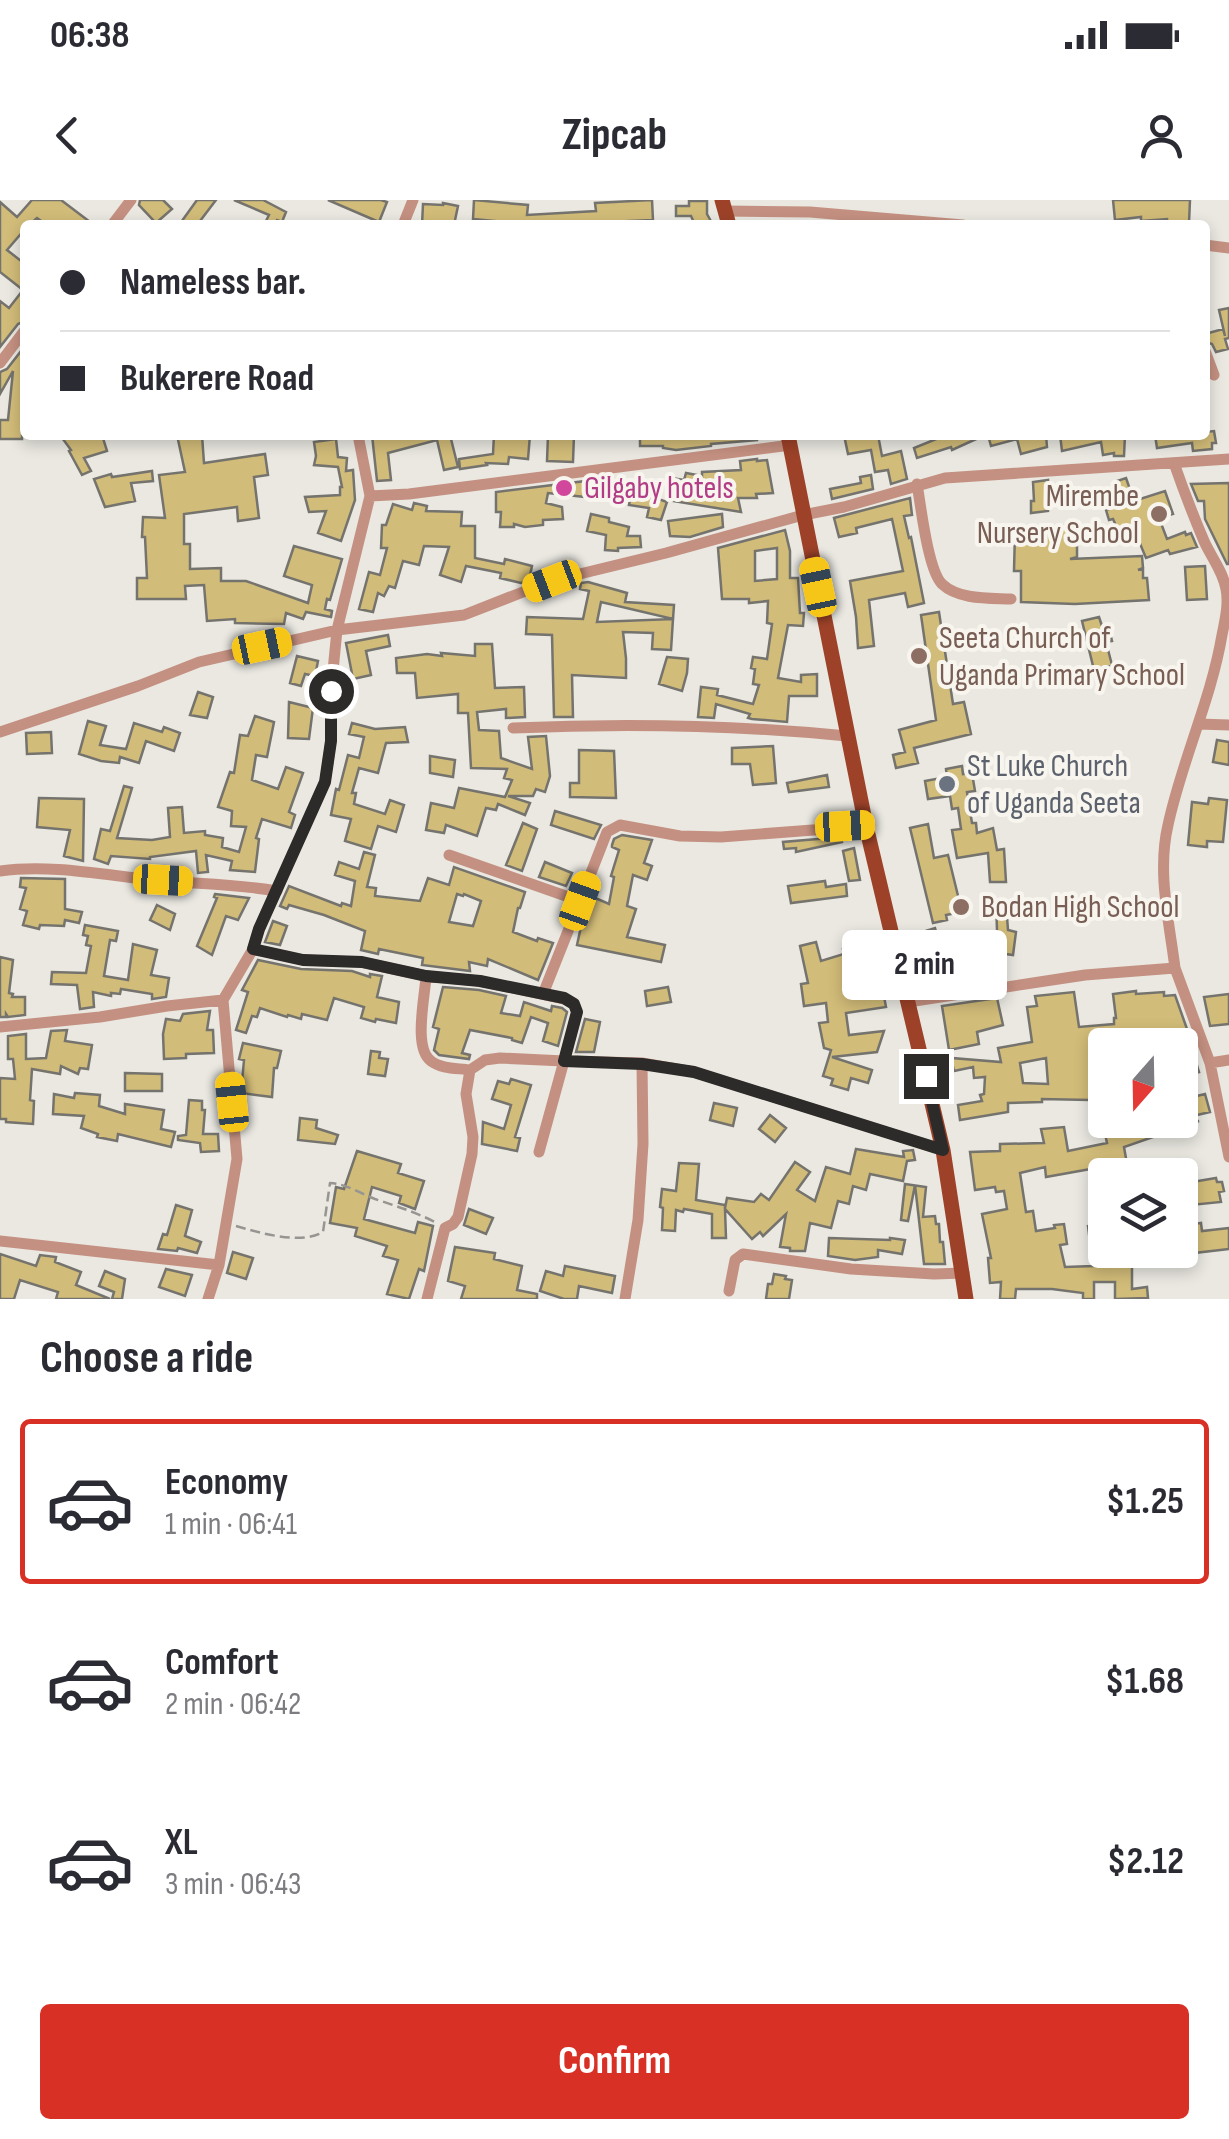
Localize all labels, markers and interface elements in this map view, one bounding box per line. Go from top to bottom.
text: 06:38 [50,13,129,58]
icon: back [40,108,95,163]
text: Zipcab [562,108,667,163]
icon: person [1134,108,1189,163]
text: Nameless bar. [120,260,306,305]
text: Bukerere Road [120,356,314,401]
place label: Gilgaby hotels [584,469,734,508]
marker: Gilgaby hotels [553,477,575,499]
place label: Mirembe Nursery School [977,477,1139,553]
marker: Mirembe Nursery School [1148,503,1170,525]
car [797,555,839,619]
car [519,556,585,606]
place label: Seeta Church of Uganda Primary School [939,619,1185,695]
car [230,625,294,667]
marker: Seeta Church of Uganda Primary School [908,645,930,667]
route start [309,669,354,714]
place label: St Luke Church of Uganda Seeta [967,747,1141,823]
marker: St Luke Church of Uganda Seeta [936,773,958,795]
car [814,809,876,843]
car [132,863,194,897]
car [556,868,604,934]
place label: Bodan High School [981,888,1179,927]
marker: Bodan High School [950,896,972,918]
callout: 2 min [844,931,1008,1001]
text: 2 min [894,945,955,984]
north arrow [1088,1028,1198,1138]
map controls [1088,1028,1198,1268]
route end [904,1054,949,1099]
car [214,1071,250,1133]
button: layers [1088,1158,1198,1268]
text: Choose a ride [40,1331,253,1386]
icon: car [45,1457,135,1547]
text: Economy [165,1460,288,1505]
text: $1.25 [1106,1479,1184,1524]
text: 1 min · 06:41 [165,1505,297,1544]
icon: car [45,1637,135,1727]
text: Comfort [165,1640,279,1685]
text: $1.68 [1105,1659,1184,1704]
text: 2 min · 06:42 [165,1685,301,1724]
icon: car [45,1817,135,1907]
text: XL [165,1820,198,1865]
text: $2.12 [1107,1839,1184,1884]
text: 3 min · 06:43 [165,1865,301,1904]
button: Confirm [40,2004,1189,2119]

